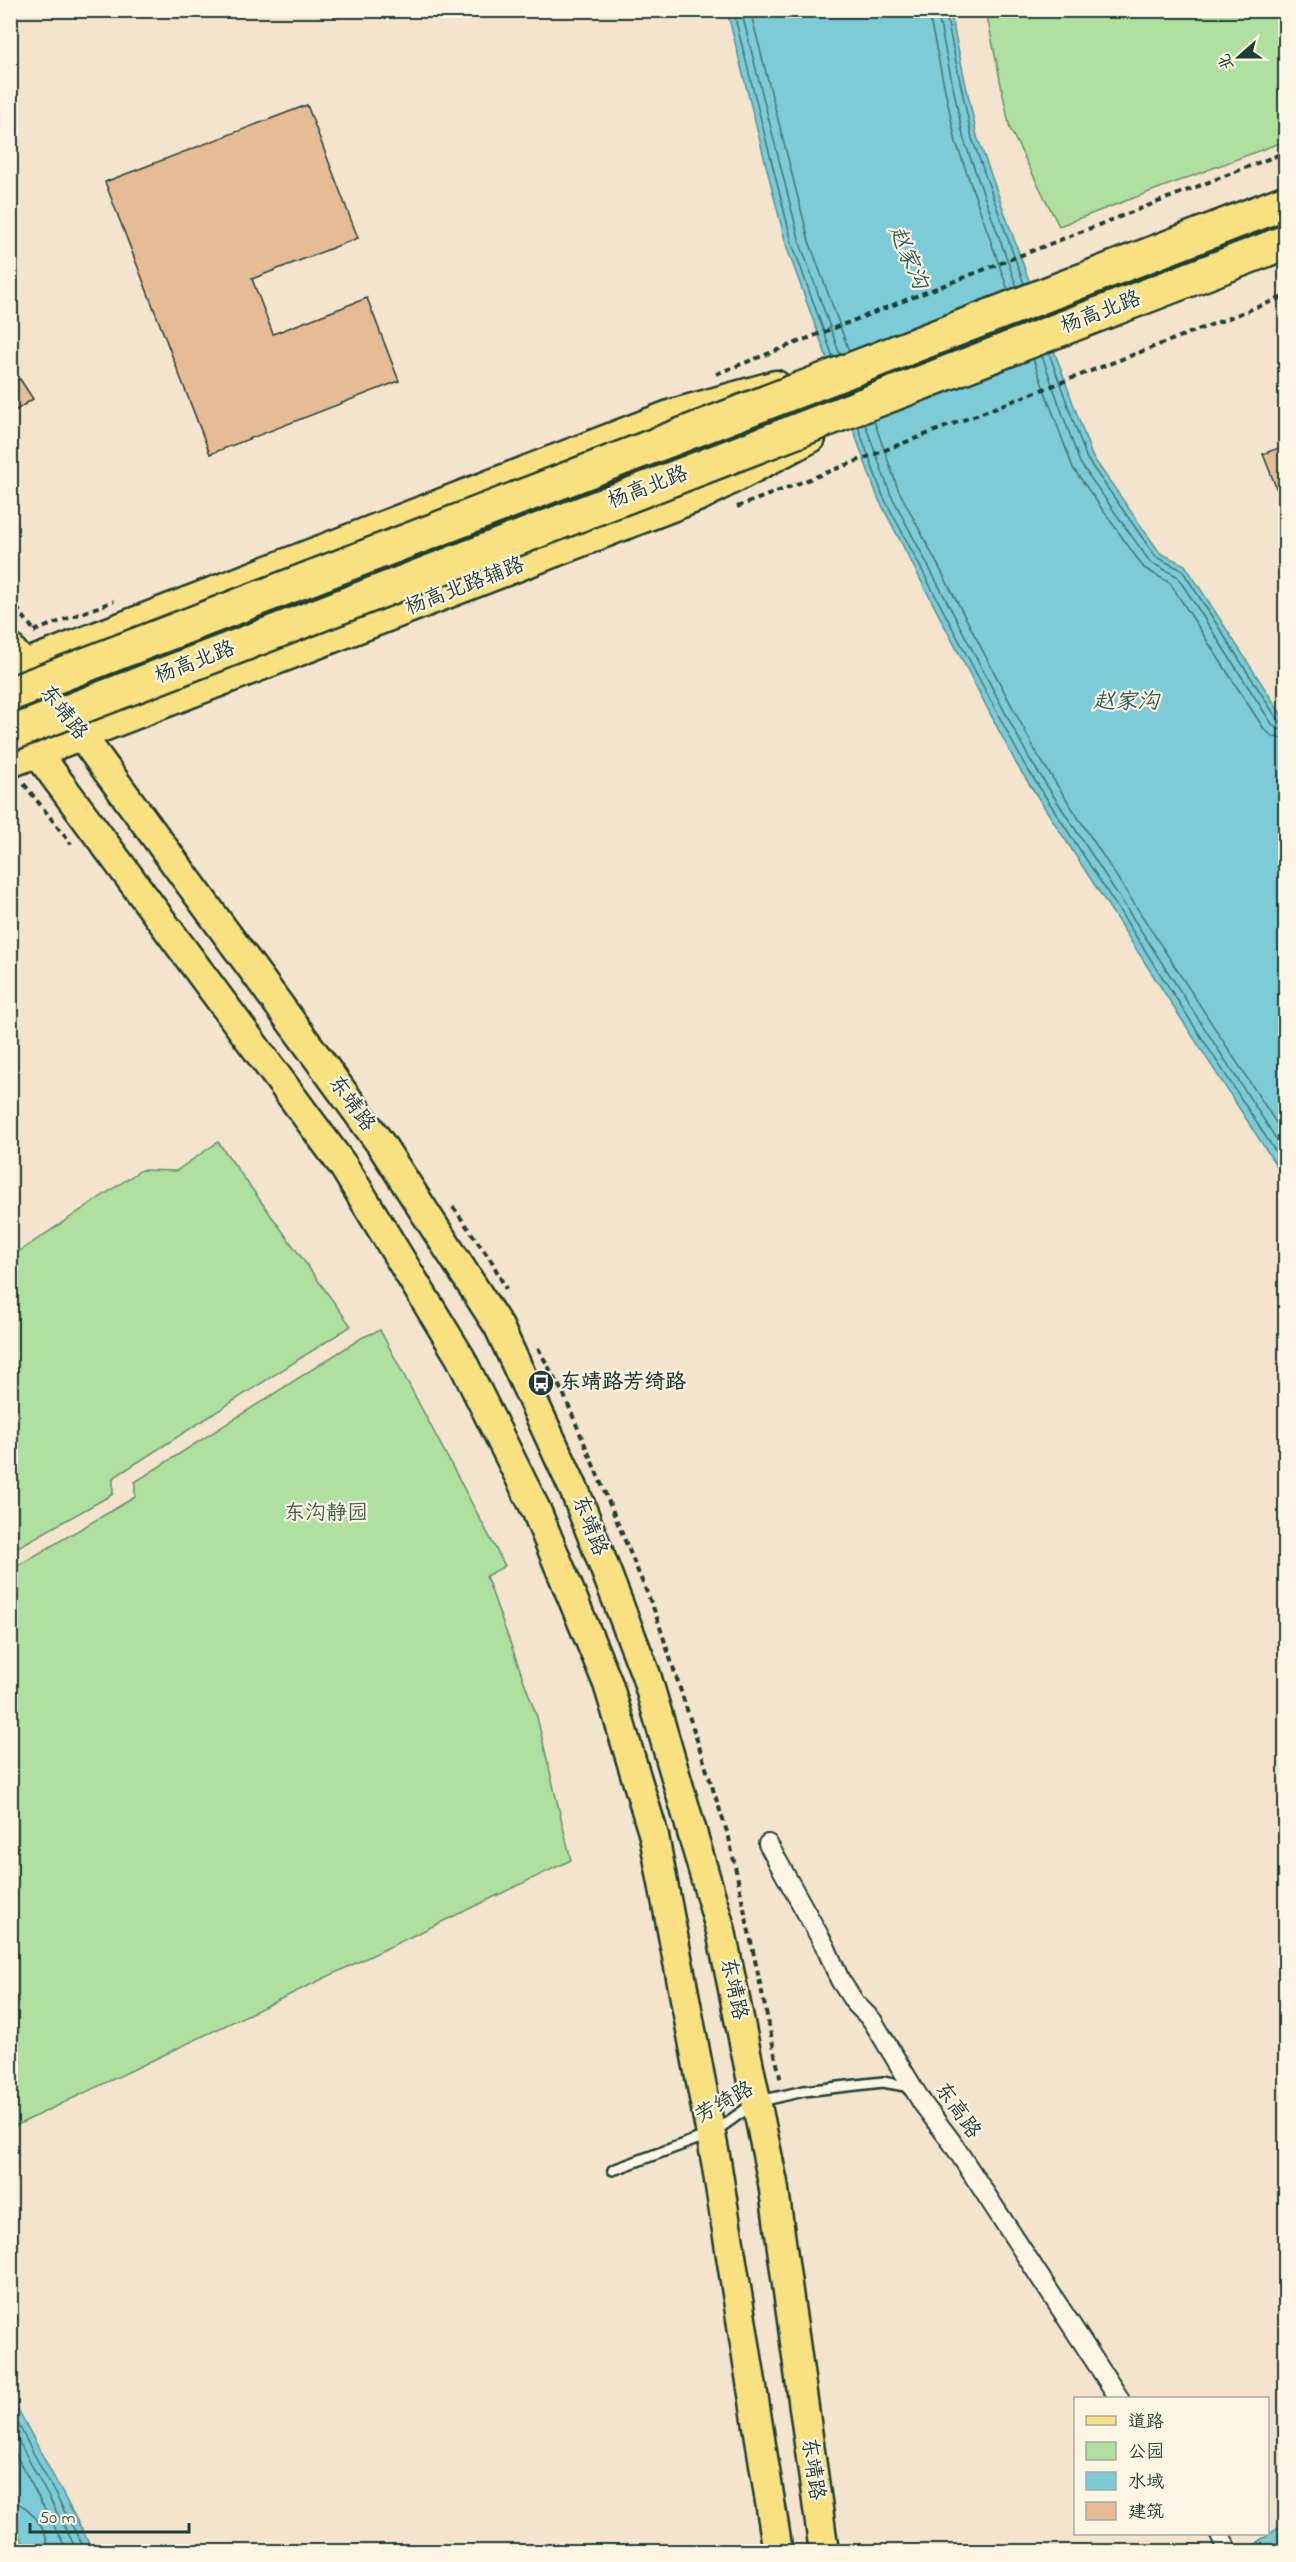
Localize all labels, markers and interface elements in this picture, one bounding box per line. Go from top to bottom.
north arrow [1209,27,1269,87]
text: 北 [1213,50,1241,73]
water label: 赵家沟 [879,221,935,296]
street label: 杨高北路 [1056,284,1146,342]
street label: 杨高北路 [603,459,693,517]
street label: 杨高北路辅路 [401,550,529,624]
street label: 杨高北路 [150,634,240,692]
street label: 东靖路 [32,679,94,747]
water label: 赵家沟 [1093,687,1161,719]
street label: 东靖路 [320,1070,382,1138]
bus stop icon: 东靖路芳绮路 [526,1368,556,1398]
place label: 东靖路芳绮路 [560,1368,686,1398]
street label: 东靖路 [564,1491,614,1561]
park label: 东沟静园 [284,1499,368,1529]
street label: 东靖路 [712,1955,754,2023]
street label: 芳绮路 [690,2075,760,2131]
street label: 东高路 [927,2077,987,2145]
legend [1074,2397,1269,2535]
text: 道路 [1128,2410,1164,2436]
street label: 东靖路 [793,2436,831,2502]
text: 公园 [1128,2440,1164,2466]
text: 水域 [1128,2470,1164,2496]
scale bar [30,2496,189,2534]
text: 建筑 [1128,2500,1164,2526]
text: 50 m [39,2506,76,2532]

